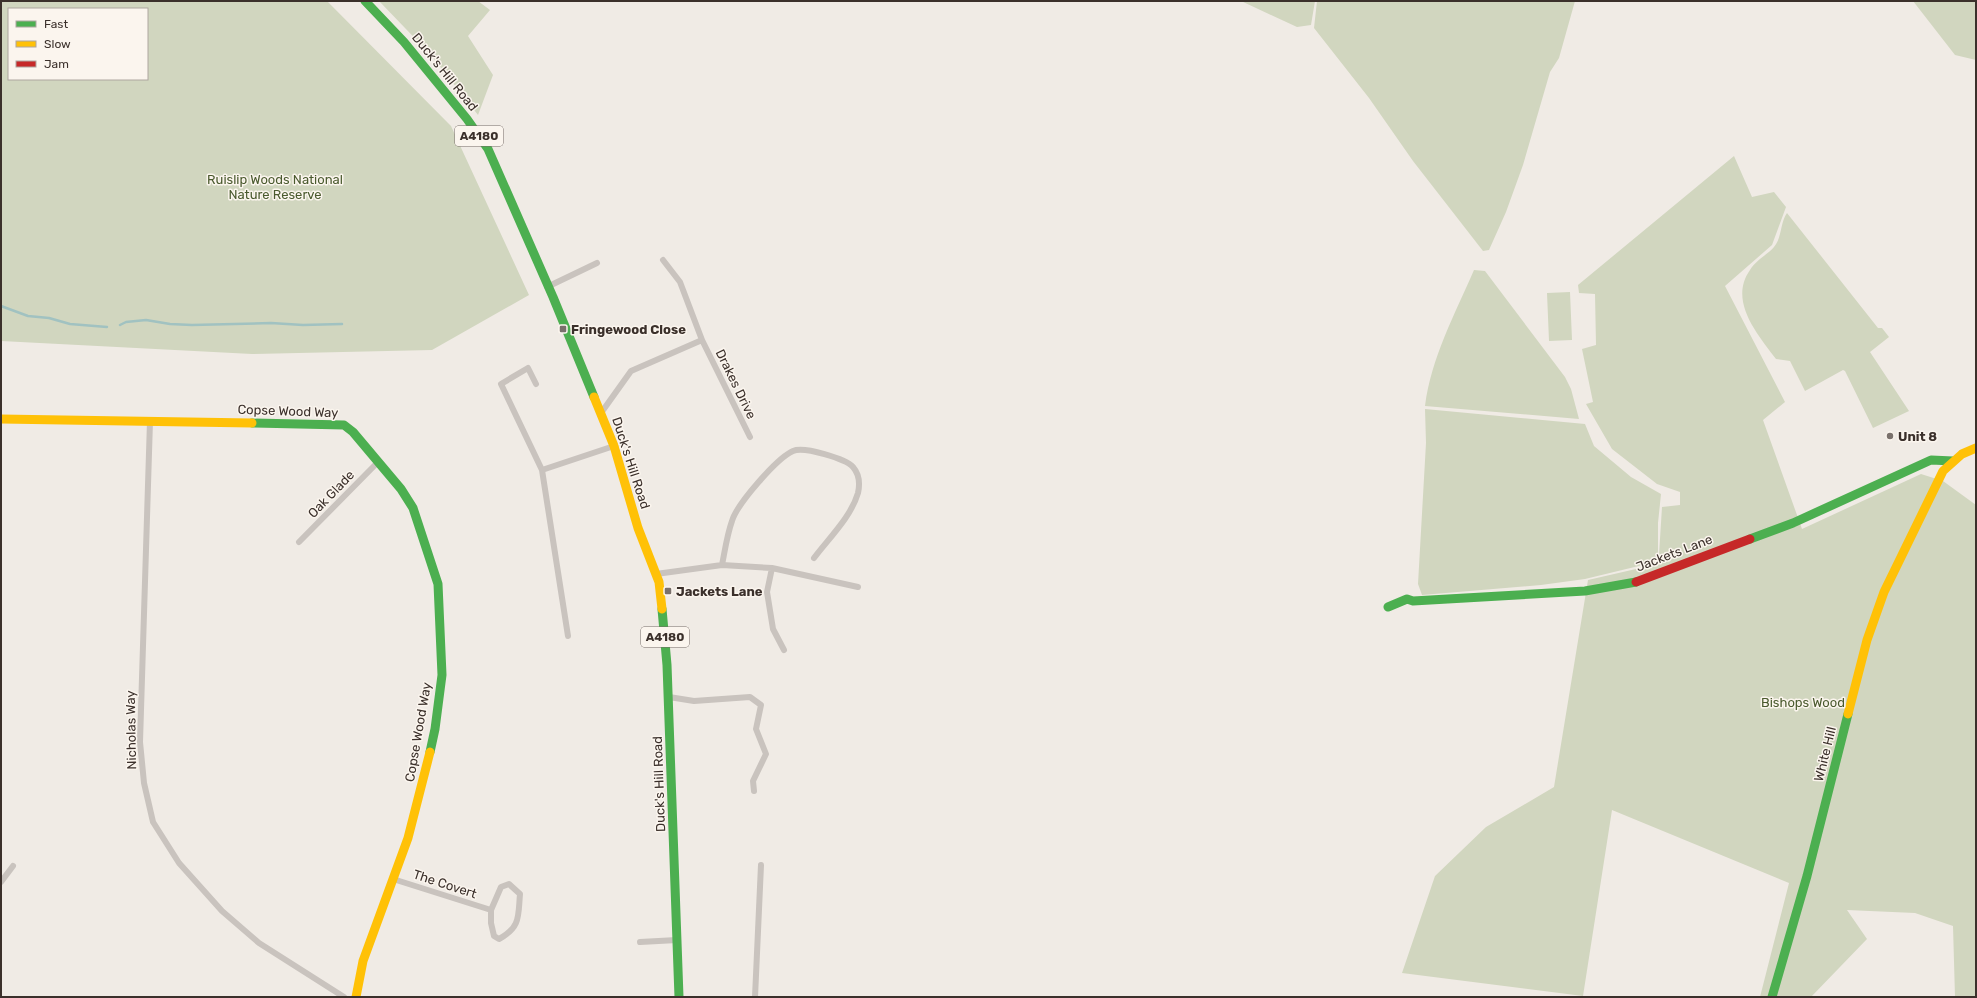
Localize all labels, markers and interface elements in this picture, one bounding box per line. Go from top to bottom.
legend [8,8,148,80]
text: Fast [44,17,68,31]
street label: Duck's Hill Road [409,30,481,114]
text: Slow [44,37,71,51]
text: Jam [44,57,69,71]
road number: A4180 [455,126,503,146]
park label: Ruislip Woods National Nature Reserve [207,172,343,202]
place label: Fringewood Close [571,322,686,337]
marker: Fringewood Close [558,324,568,334]
street label: Drakes Drive [713,347,759,421]
street label: Copse Wood Way [237,402,339,420]
street label: Duck's Hill Road [609,415,653,511]
place label: Unit 8 [1898,429,1937,444]
marker: Unit 8 [1885,431,1895,441]
street label: Oak Glade [305,467,357,521]
street label: Jackets Lane [1634,532,1714,574]
place label: Jackets Lane [676,584,763,599]
marker: Jackets Lane [663,586,673,596]
road number: A4180 [641,627,689,647]
street label: Copse Wood Way [402,681,434,783]
street label: Nicholas Way [123,690,139,770]
park label: Bishops Wood [1761,695,1845,710]
street label: White Hill [1811,725,1839,783]
street label: Duck's Hill Road [650,736,668,832]
street label: The Covert [411,867,479,901]

